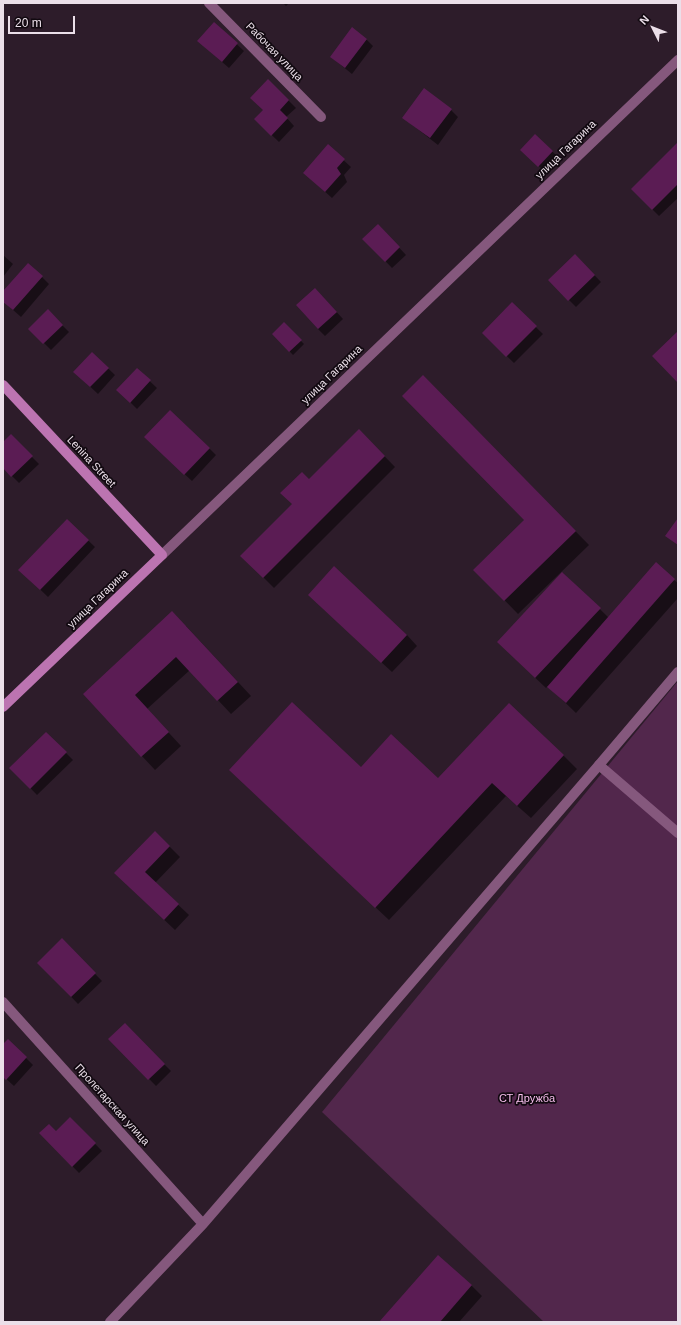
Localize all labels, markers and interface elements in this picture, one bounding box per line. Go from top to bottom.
scale bar [10,8,77,34]
north arrow [633,8,673,48]
text: N [637,13,651,27]
text: 20 m [15,16,42,30]
street label: Рабочая улица [243,20,305,84]
street label: улица Гагарина [533,118,599,182]
street label: улица Гагарина [299,343,365,407]
street label: Lenina Street [64,434,118,490]
street label: улица Гагарина [65,567,131,631]
street label: Пролетарская улица [72,1062,152,1148]
park label: СТ Дружба [499,1092,555,1106]

